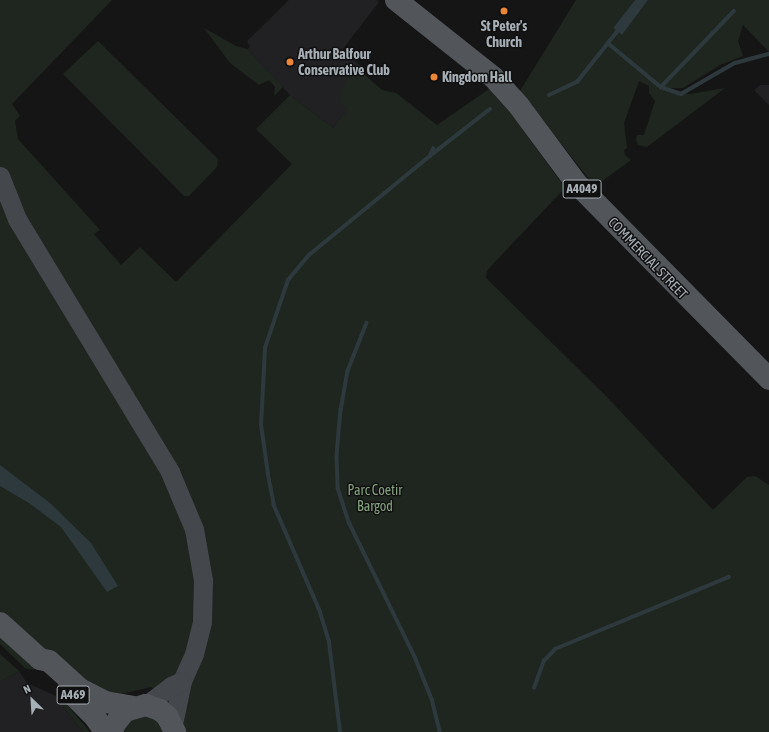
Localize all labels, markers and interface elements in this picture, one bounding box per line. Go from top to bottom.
marker: St Peter's Church [499,6,509,16]
place label: St Peter's Church [481,18,527,50]
place label: Arthur Balfour Conservative Club [298,46,390,78]
marker: Arthur Balfour Conservative Club [285,57,295,67]
place label: Kingdom Hall [442,69,512,85]
marker: Kingdom Hall [429,72,439,82]
road number: A4049 [562,178,602,200]
street label: COMMERCIAL STREET [605,214,691,302]
park label: Parc Coetir Bargod [348,482,402,514]
north arrow [12,680,52,720]
text: N [21,682,32,696]
road number: A469 [56,684,90,706]

